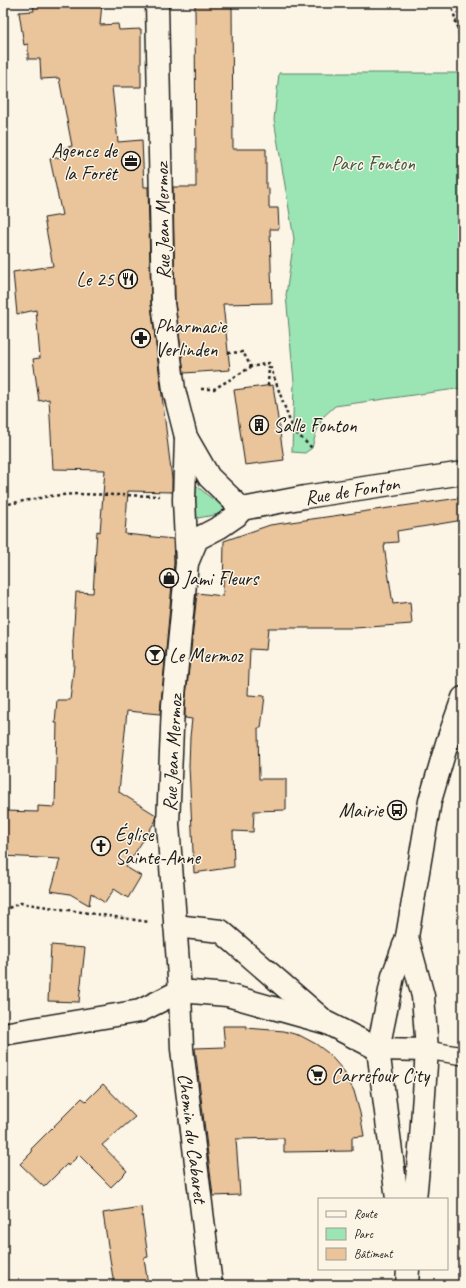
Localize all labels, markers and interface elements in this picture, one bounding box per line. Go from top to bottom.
place label: Agence de la Forêt [51,138,119,186]
office icon: Agence de la Forêt [120,150,142,172]
park label: Parc Fonton [331,151,416,176]
street label: Rue Jean Mermoz [149,160,176,280]
place label: Le 25 [76,267,115,292]
restaurant icon: Le 25 [117,268,139,290]
place label: Pharmacie Verlinden [155,314,228,362]
pharmacy icon: Pharmacie Verlinden [130,327,152,349]
place label: Salle Fonton [273,413,358,438]
building icon: Salle Fonton [248,414,270,436]
street label: Rue de Fonton [303,471,402,510]
place label: Jami Fleurs [182,566,260,591]
shop icon: Jami Fleurs [158,567,180,589]
place label: Le Mermoz [169,643,244,668]
bar icon: Le Mermoz [144,644,166,666]
street label: Rue Jean Mermoz [157,691,188,812]
place label: Mairie [339,798,384,823]
bus stop icon: Mairie [386,799,408,821]
place label: Église Sainte-Anne [115,822,201,870]
church icon: Église Sainte-Anne [90,835,112,857]
place label: Carrefour City [331,1063,431,1088]
supermarket icon: Carrefour City [306,1064,328,1086]
street label: Chemin du Cabaret [172,1072,213,1207]
legend [318,1198,448,1270]
text: Route [354,1206,378,1222]
text: Parc [354,1226,374,1242]
text: Bâtiment [354,1246,393,1262]

